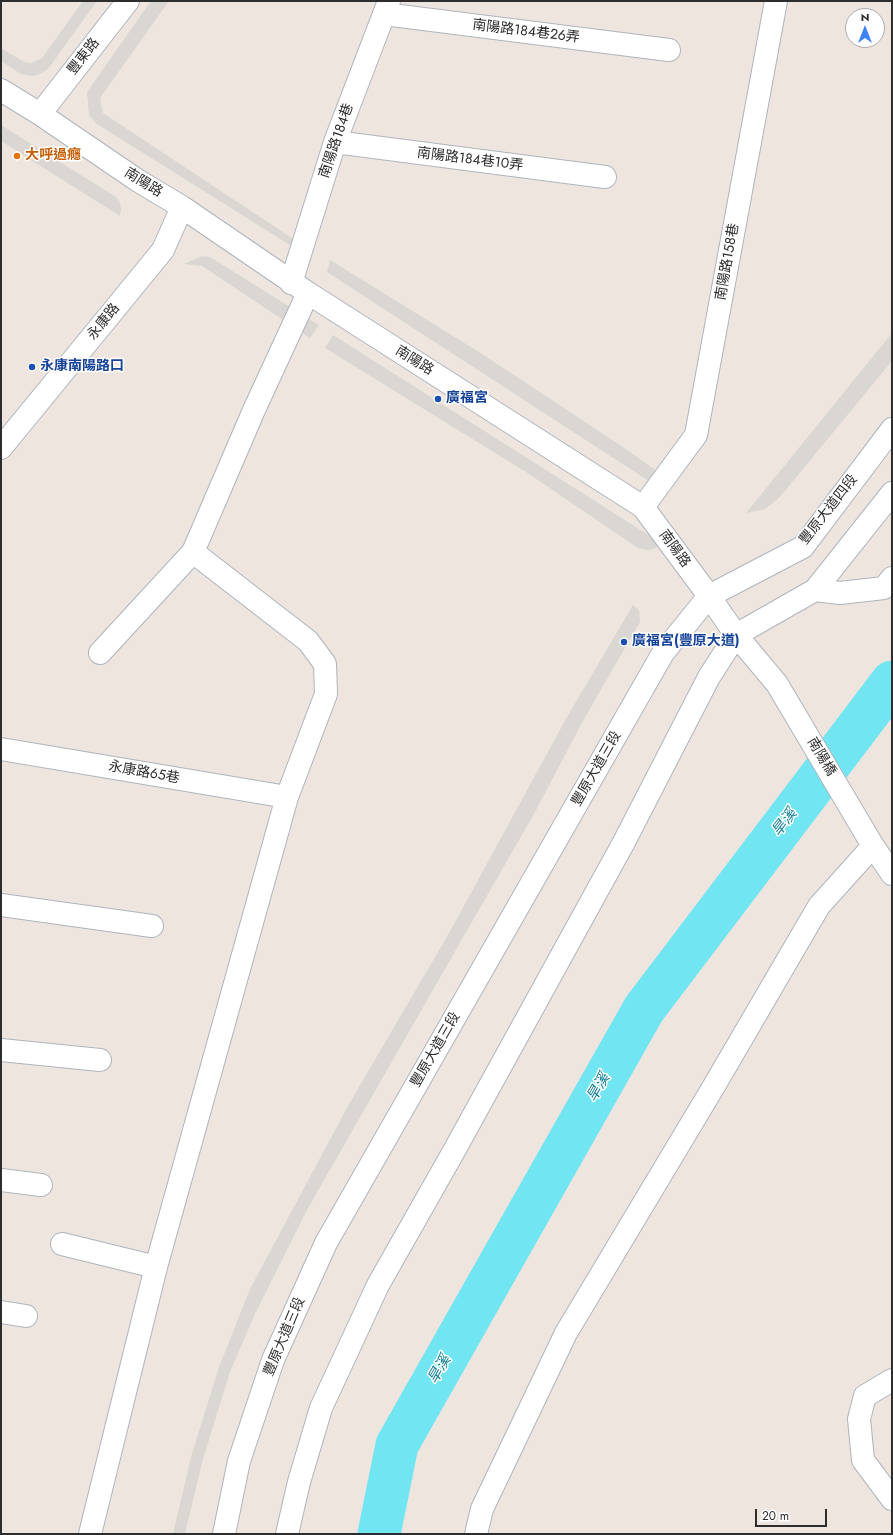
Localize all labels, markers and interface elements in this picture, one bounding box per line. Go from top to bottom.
north arrow [845,8,885,48]
text: N [861,9,869,25]
street label: 南陽路184巷26弄 [471,17,581,47]
street label: 豐東路 [64,35,104,79]
street label: 南陽路184巷 [316,101,358,181]
street label: 南陽路184巷10弄 [416,145,524,175]
place label: 大呼過癮 [25,148,81,164]
marker: 大呼過癮 [12,151,22,161]
street label: 南陽路 [121,165,165,201]
street label: 南陽路158巷 [713,222,743,302]
street label: 永康路 [84,300,124,344]
street label: 南陽路 [392,343,436,379]
place label: 永康南陽路口 [40,359,124,375]
marker: 永康南陽路口 [27,362,37,372]
place label: 廣福宮 [446,391,488,407]
marker: 廣福宮 [433,394,443,404]
street label: 豐原大道四段 [797,472,861,548]
street label: 南陽路 [655,527,693,571]
place label: 廣福宮(豐原大道) [632,634,740,650]
marker: 廣福宮(豐原大道) [619,637,629,647]
street label: 豐原大道三段 [569,728,625,810]
street label: 南陽橋 [803,735,839,779]
street label: 永康路65巷 [107,758,181,788]
water label: 旱溪 [769,806,801,840]
street label: 豐原大道三段 [408,1009,464,1091]
water label: 旱溪 [584,1071,614,1105]
street label: 豐原大道三段 [261,1295,309,1379]
water label: 旱溪 [425,1353,455,1387]
scale bar [757,1501,829,1527]
text: 20 m [762,1507,789,1525]

